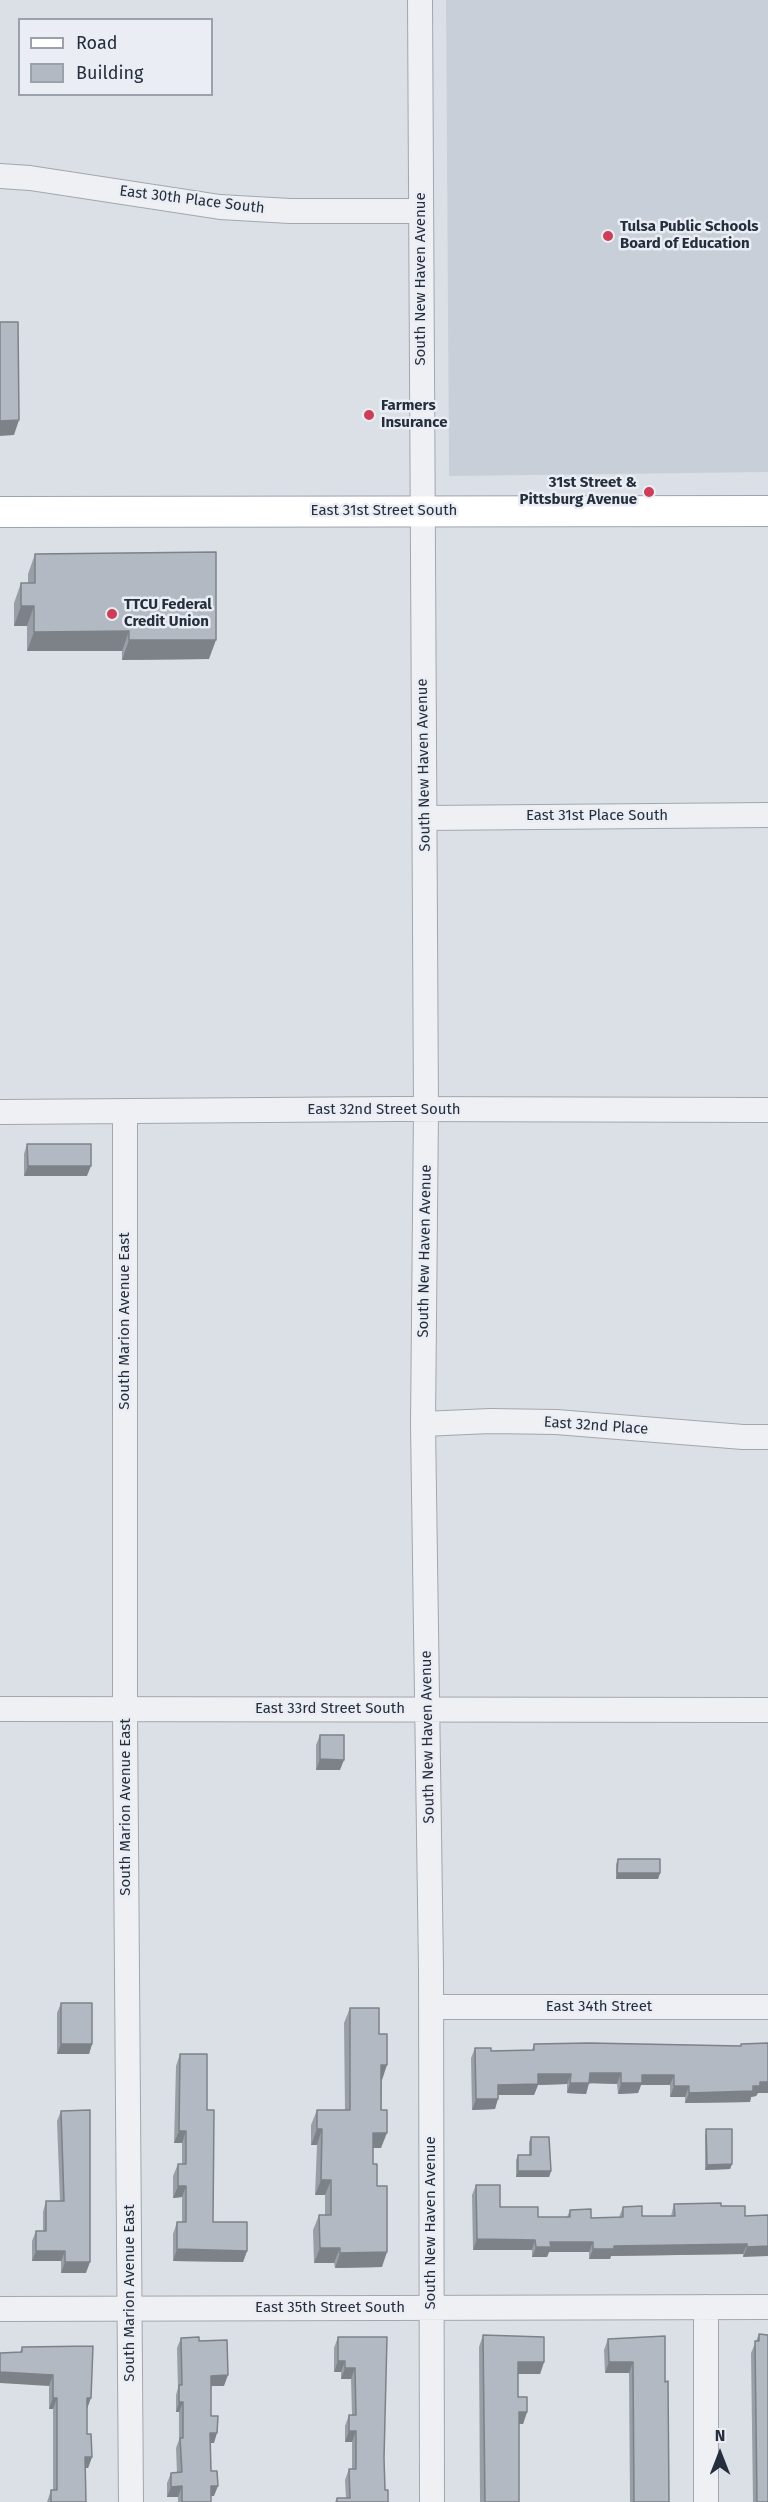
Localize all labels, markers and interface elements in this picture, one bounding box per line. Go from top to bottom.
legend [18,18,213,96]
text: Road [76,32,118,54]
text: Building [76,62,143,84]
street label: East 30th Place South [118,182,266,218]
street label: South New Haven Avenue [412,192,430,366]
place label: Tulsa Public Schools Board of Education [620,218,759,253]
marker: Tulsa Public Schools Board of Education [601,229,615,243]
place label: Farmers Insurance [381,397,447,432]
marker: Farmers Insurance [362,408,376,422]
place label: 31st Street & Pittsburg Avenue [520,474,637,509]
marker: 31st Street & Pittsburg Avenue [642,485,656,499]
street label: East 31st Street South [311,502,457,520]
place label: TTCU Federal Credit Union [124,596,212,631]
marker: TTCU Federal Credit Union [105,607,119,621]
street label: South New Haven Avenue [413,678,435,852]
street label: East 31st Place South [526,807,668,825]
street label: East 32nd Street South [307,1101,461,1119]
street label: South New Haven Avenue [414,1164,436,1338]
street label: South Marion Avenue East [116,1232,134,1410]
street label: East 32nd Place [543,1413,649,1439]
street label: South New Haven Avenue [417,1650,439,1824]
street label: East 33rd Street South [255,1700,405,1718]
street label: South Marion Avenue East [117,1718,135,1896]
street label: East 34th Street [546,1998,652,2016]
street label: South New Haven Avenue [422,2136,440,2310]
street label: South Marion Avenue East [121,2204,139,2382]
street label: East 35th Street South [255,2299,405,2317]
north arrow [690,2424,750,2484]
text: N [715,2426,725,2445]

